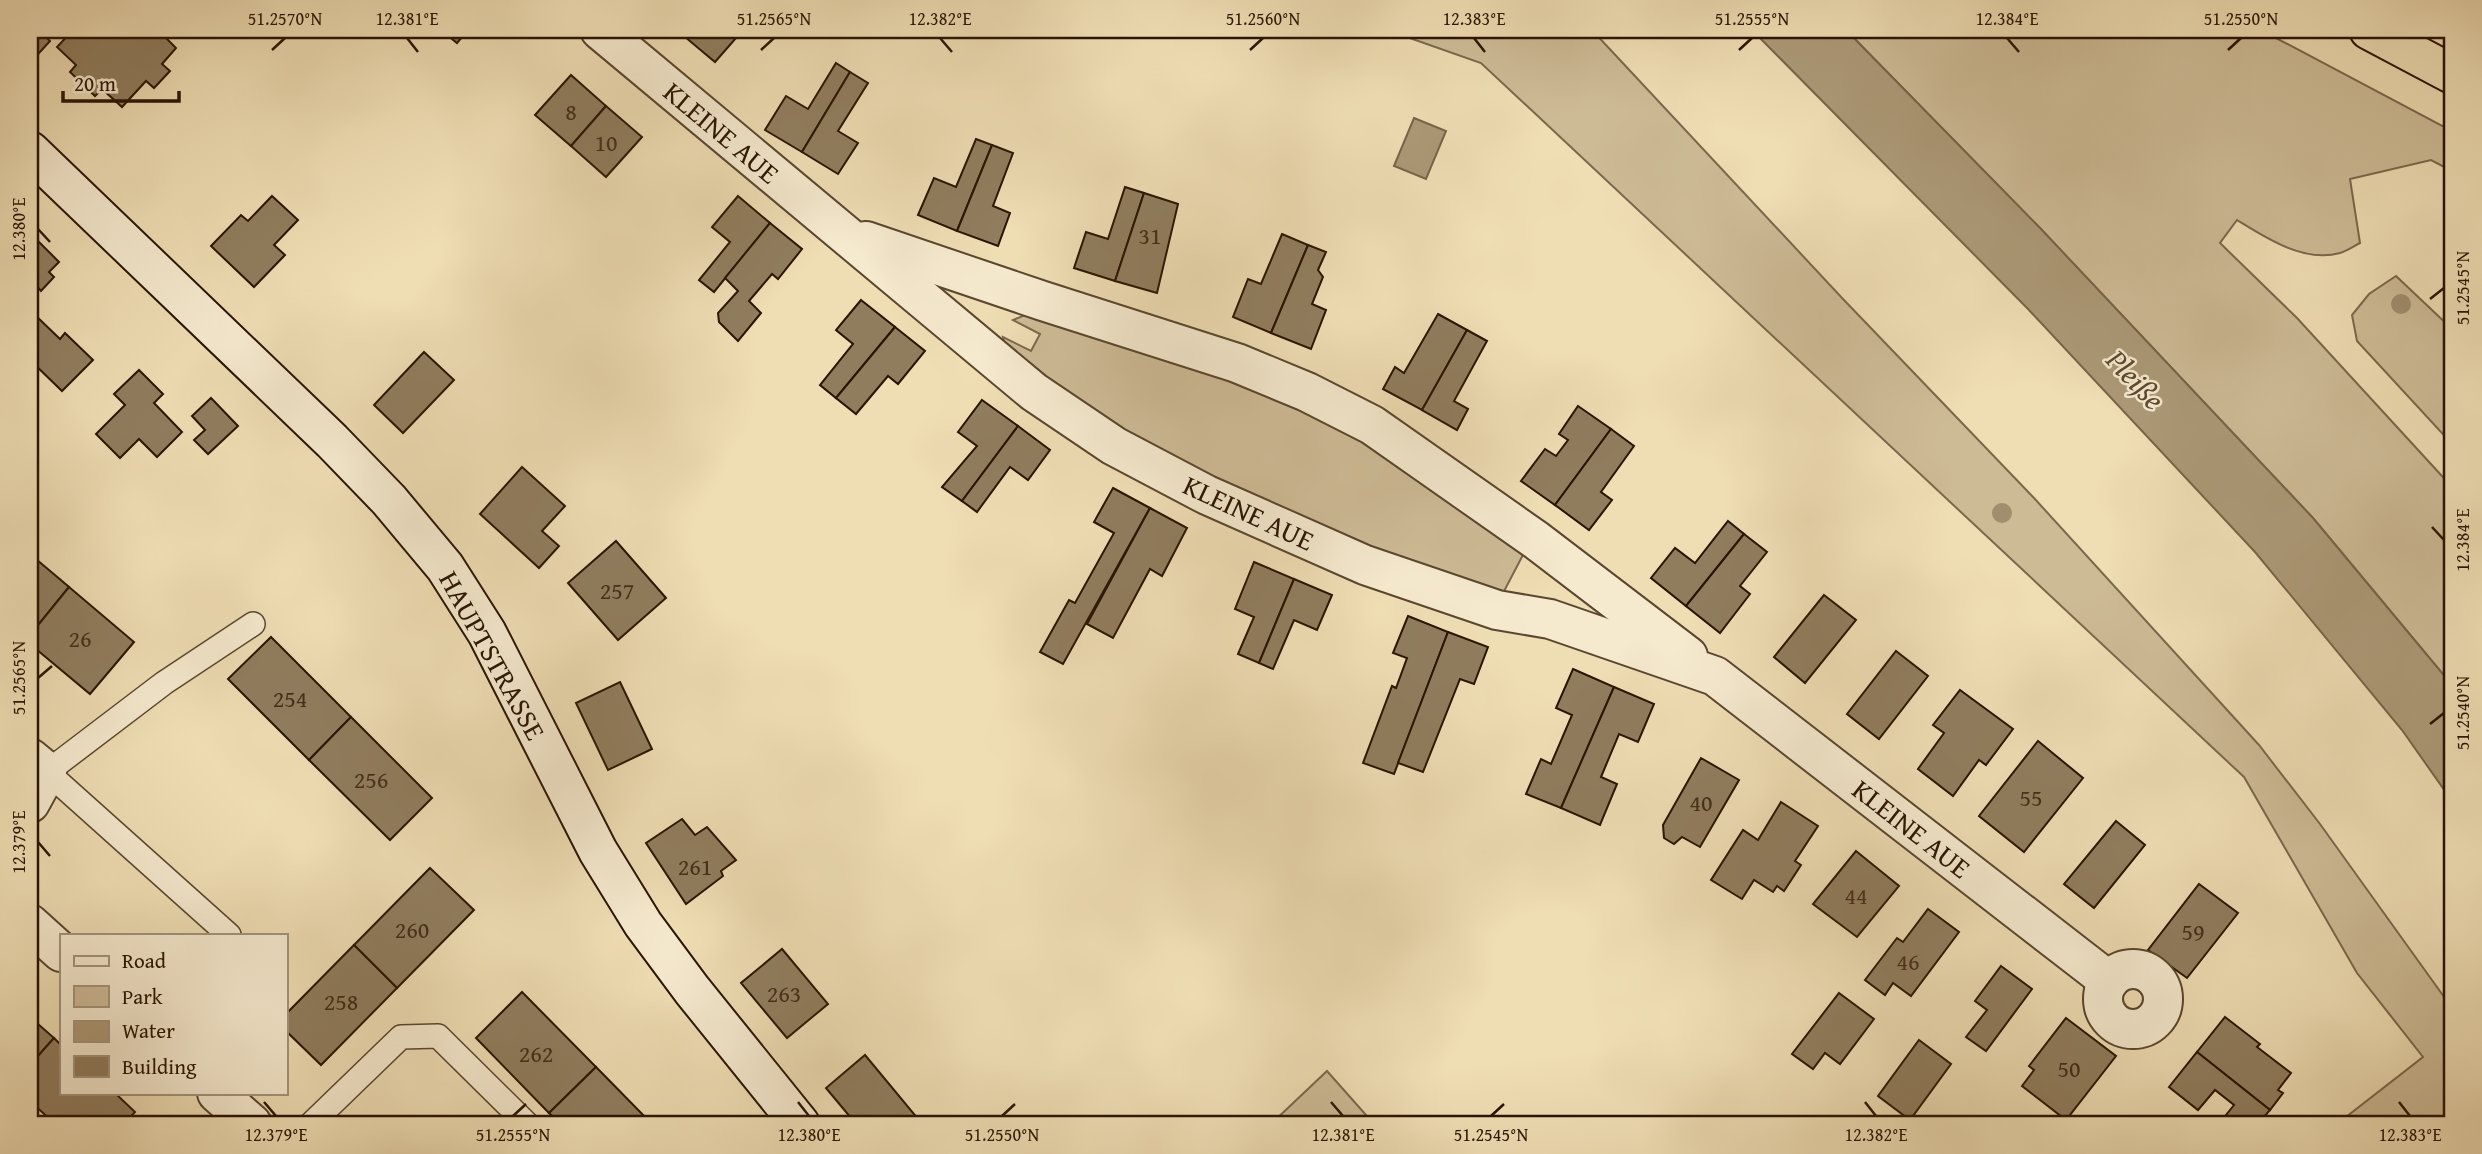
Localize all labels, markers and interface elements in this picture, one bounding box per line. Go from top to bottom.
text: 51.2570°N [248,5,323,32]
text: 12.381°E [375,5,439,32]
text: 51.2565°N [737,5,812,32]
text: 12.382°E [908,5,972,32]
text: 51.2560°N [1226,5,1301,32]
text: 12.383°E [1442,5,1506,32]
text: 51.2555°N [1715,5,1790,32]
text: 12.384°E [1975,5,2039,32]
text: 51.2550°N [2204,5,2279,32]
scale bar [63,60,178,104]
text: 20 m [74,68,116,99]
street label: KLEINE AUE [655,71,789,193]
house number: 8 [565,94,577,129]
house number: 10 [594,125,618,160]
text: 12.380°E [5,197,32,261]
house number: 31 [1138,218,1162,253]
text: 51.2545°N [2449,250,2476,325]
water label: Pleiße [2096,338,2176,419]
street label: KLEINE AUE [1177,464,1321,560]
text: 12.384°E [2449,508,2476,572]
street label: HAUPTSTRASSE [430,563,556,747]
house number: 257 [600,573,634,608]
house number: 26 [68,621,92,656]
text: 51.2565°N [5,640,32,715]
text: 51.2540°N [2449,675,2476,750]
house number: 254 [273,681,307,716]
house number: 256 [354,762,388,797]
street label: KLEINE AUE [1844,769,1980,887]
house number: 55 [2019,780,2043,815]
house number: 40 [1689,785,1713,820]
text: 12.379°E [5,810,32,874]
house number: 261 [678,849,712,884]
house number: 44 [1844,878,1868,913]
house number: 260 [395,912,429,947]
house number: 59 [2181,914,2205,949]
legend [60,934,287,1094]
house number: 46 [1896,944,1920,979]
text: Road [122,945,167,976]
house number: 263 [767,976,801,1011]
text: Park [122,981,163,1012]
house number: 258 [324,984,358,1019]
text: Water [122,1015,175,1046]
house number: 262 [519,1036,553,1071]
text: Building [122,1051,197,1082]
house number: 50 [2057,1051,2081,1086]
text: 12.379°E [244,1121,308,1148]
text: 51.2555°N [476,1121,551,1148]
text: 12.380°E [777,1121,841,1148]
text: 51.2550°N [965,1121,1040,1148]
text: 12.381°E [1311,1121,1375,1148]
text: 51.2545°N [1454,1121,1529,1148]
text: 12.382°E [1844,1121,1908,1148]
text: 12.383°E [2378,1121,2442,1148]

